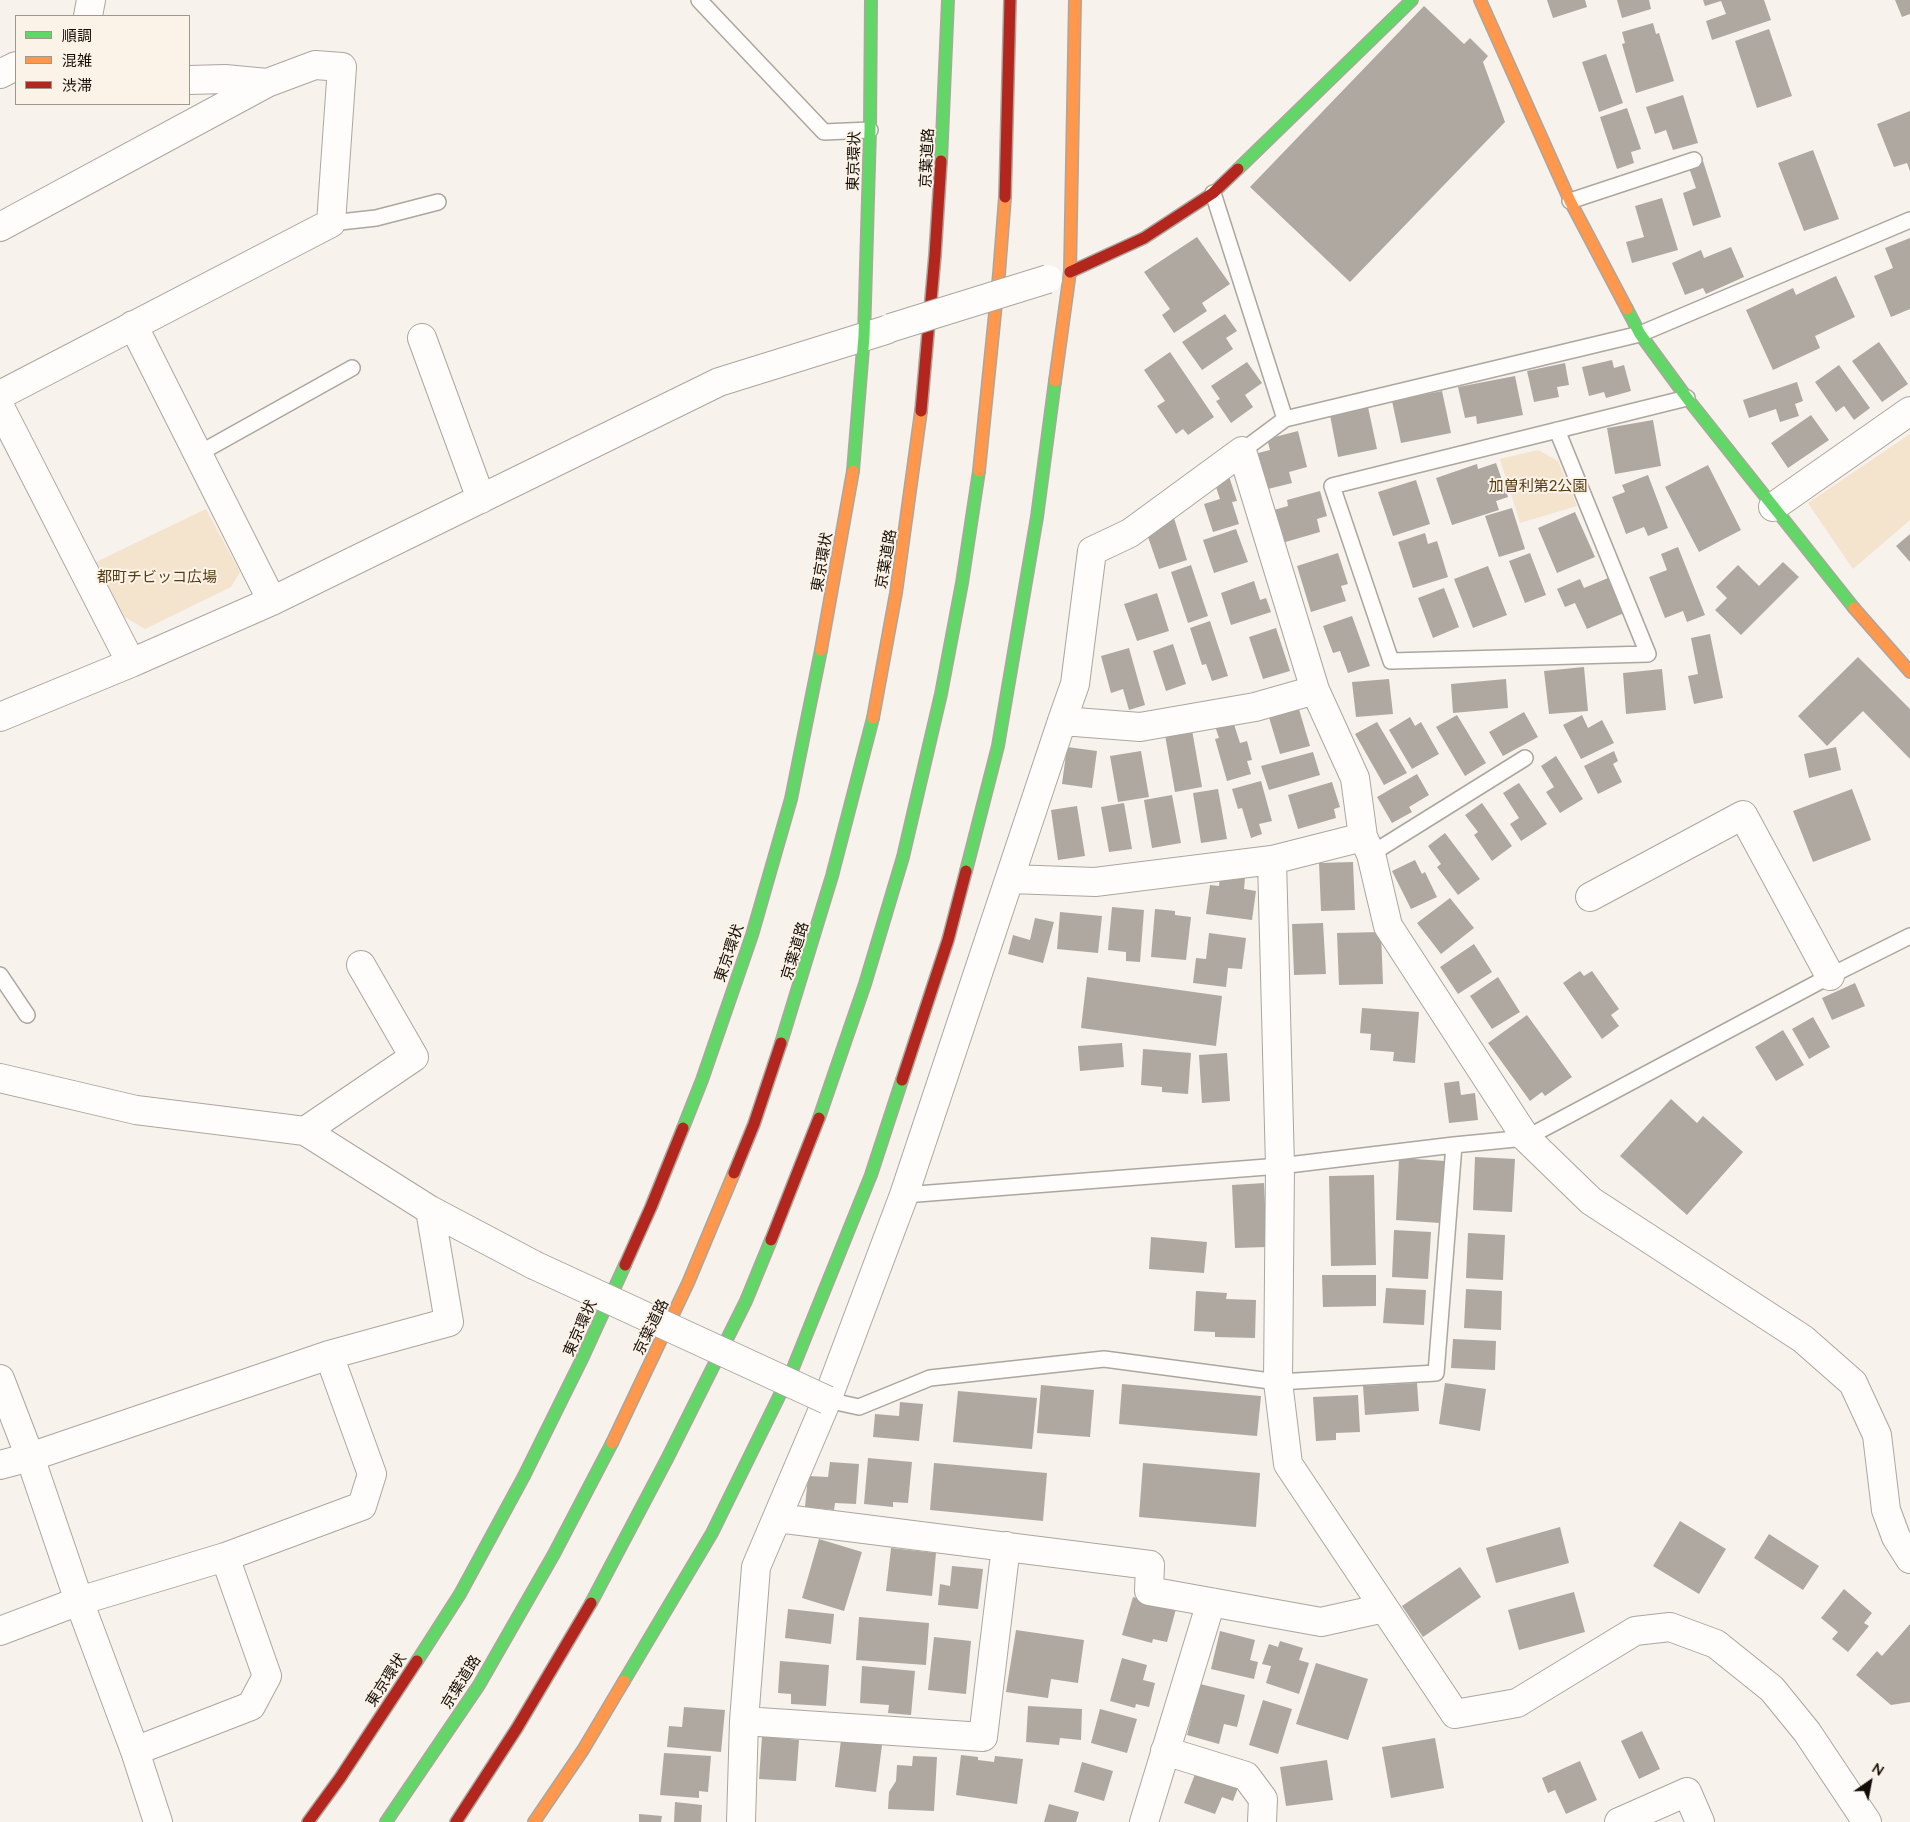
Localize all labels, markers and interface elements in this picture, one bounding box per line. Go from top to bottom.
legend [15,15,190,105]
text: 順調 [62,26,92,44]
text: 混雑 [62,51,92,69]
text: 渋滞 [62,76,92,94]
street label: 京葉道路 [916,128,938,188]
street label: 東京環状 [844,131,864,191]
park label: 加曽利第2公園 [1489,477,1587,495]
street label: 京葉道路 [872,528,900,590]
street label: 東京環状 [808,531,836,593]
park label: 都町チビッコ広場 [97,568,217,586]
street label: 京葉道路 [778,920,812,982]
street label: 東京環状 [711,922,747,984]
street label: 京葉道路 [630,1296,672,1358]
street label: 東京環状 [560,1297,600,1359]
street label: 東京環状 [362,1650,410,1710]
street label: 京葉道路 [437,1652,485,1712]
north arrow [1845,1757,1895,1807]
text: N [1869,1759,1888,1779]

